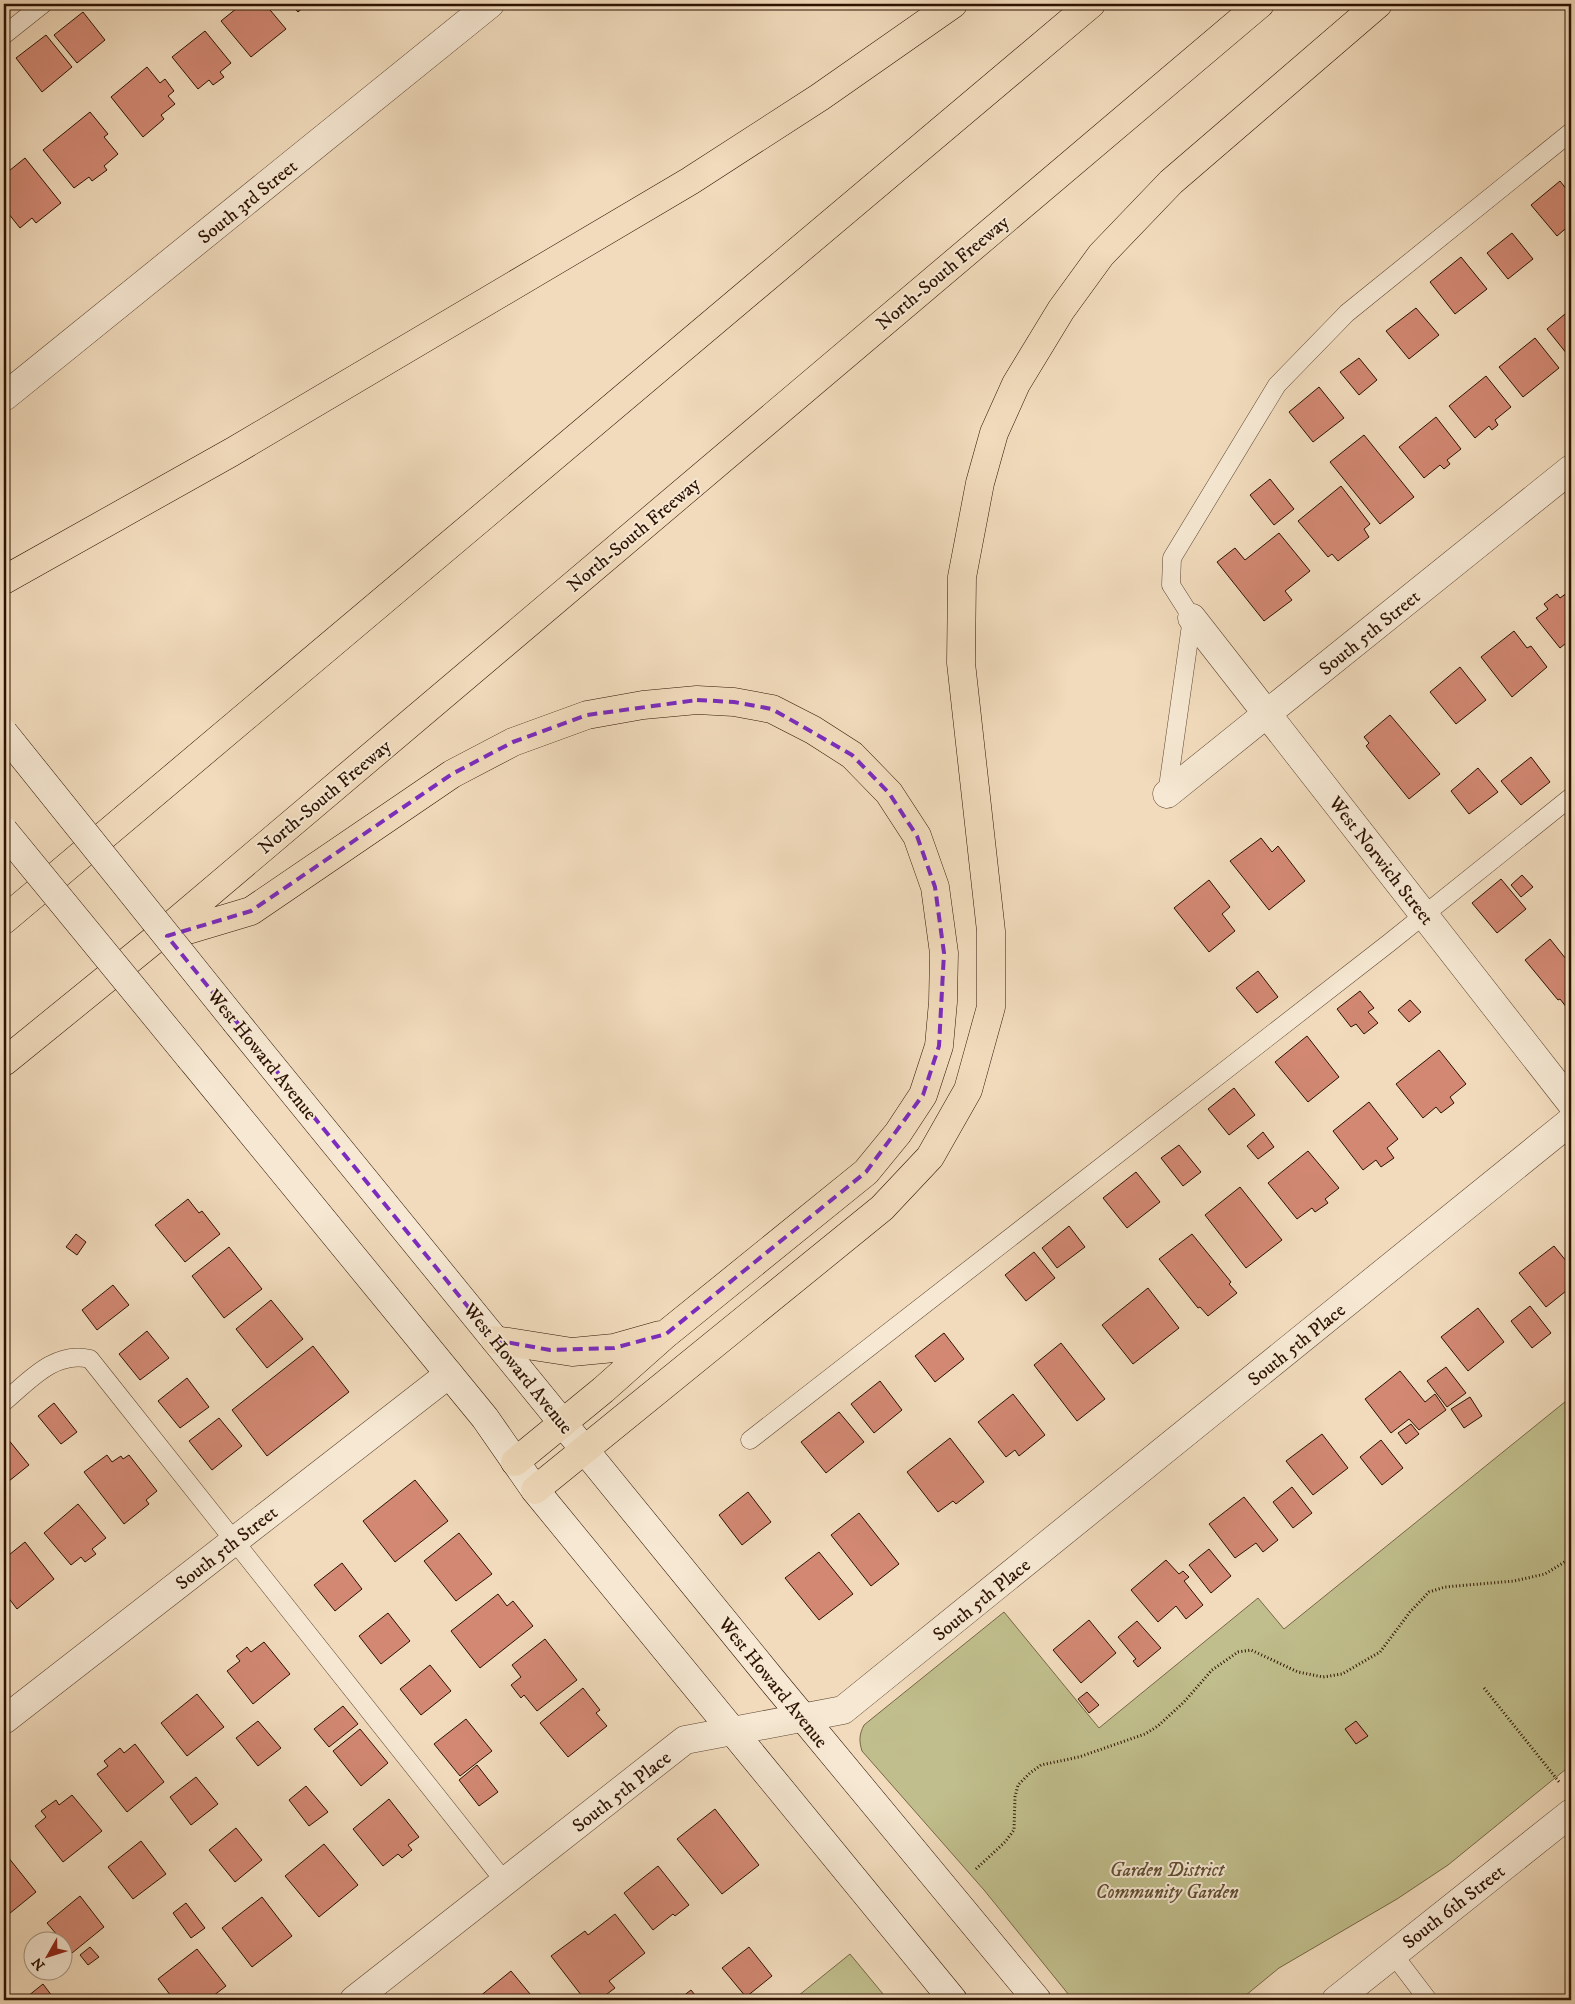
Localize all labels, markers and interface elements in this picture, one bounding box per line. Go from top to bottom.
street label: South 3rd Street [194,155,302,249]
street label: North-South Freeway [872,210,1015,335]
street label: North-South Freeway [563,472,706,597]
street label: South 5th Street [1315,586,1425,681]
street label: North-South Freeway [254,734,397,859]
street label: West Norwich Street [1323,791,1438,930]
street label: West Howard Avenue [202,984,322,1125]
street label: West Howard Avenue [458,1298,578,1439]
street label: South 5th Place [1244,1299,1350,1391]
street label: South 5th Street [171,1501,282,1595]
street label: South 5th Place [929,1554,1035,1646]
street label: West Howard Avenue [713,1612,833,1753]
street label: South 5th Place [568,1746,676,1838]
park label: Garden District Community Garden [1095,1859,1239,1904]
street label: South 6th Street [1398,1860,1510,1954]
north arrow [22,1932,72,1982]
text: N [28,1953,49,1974]

